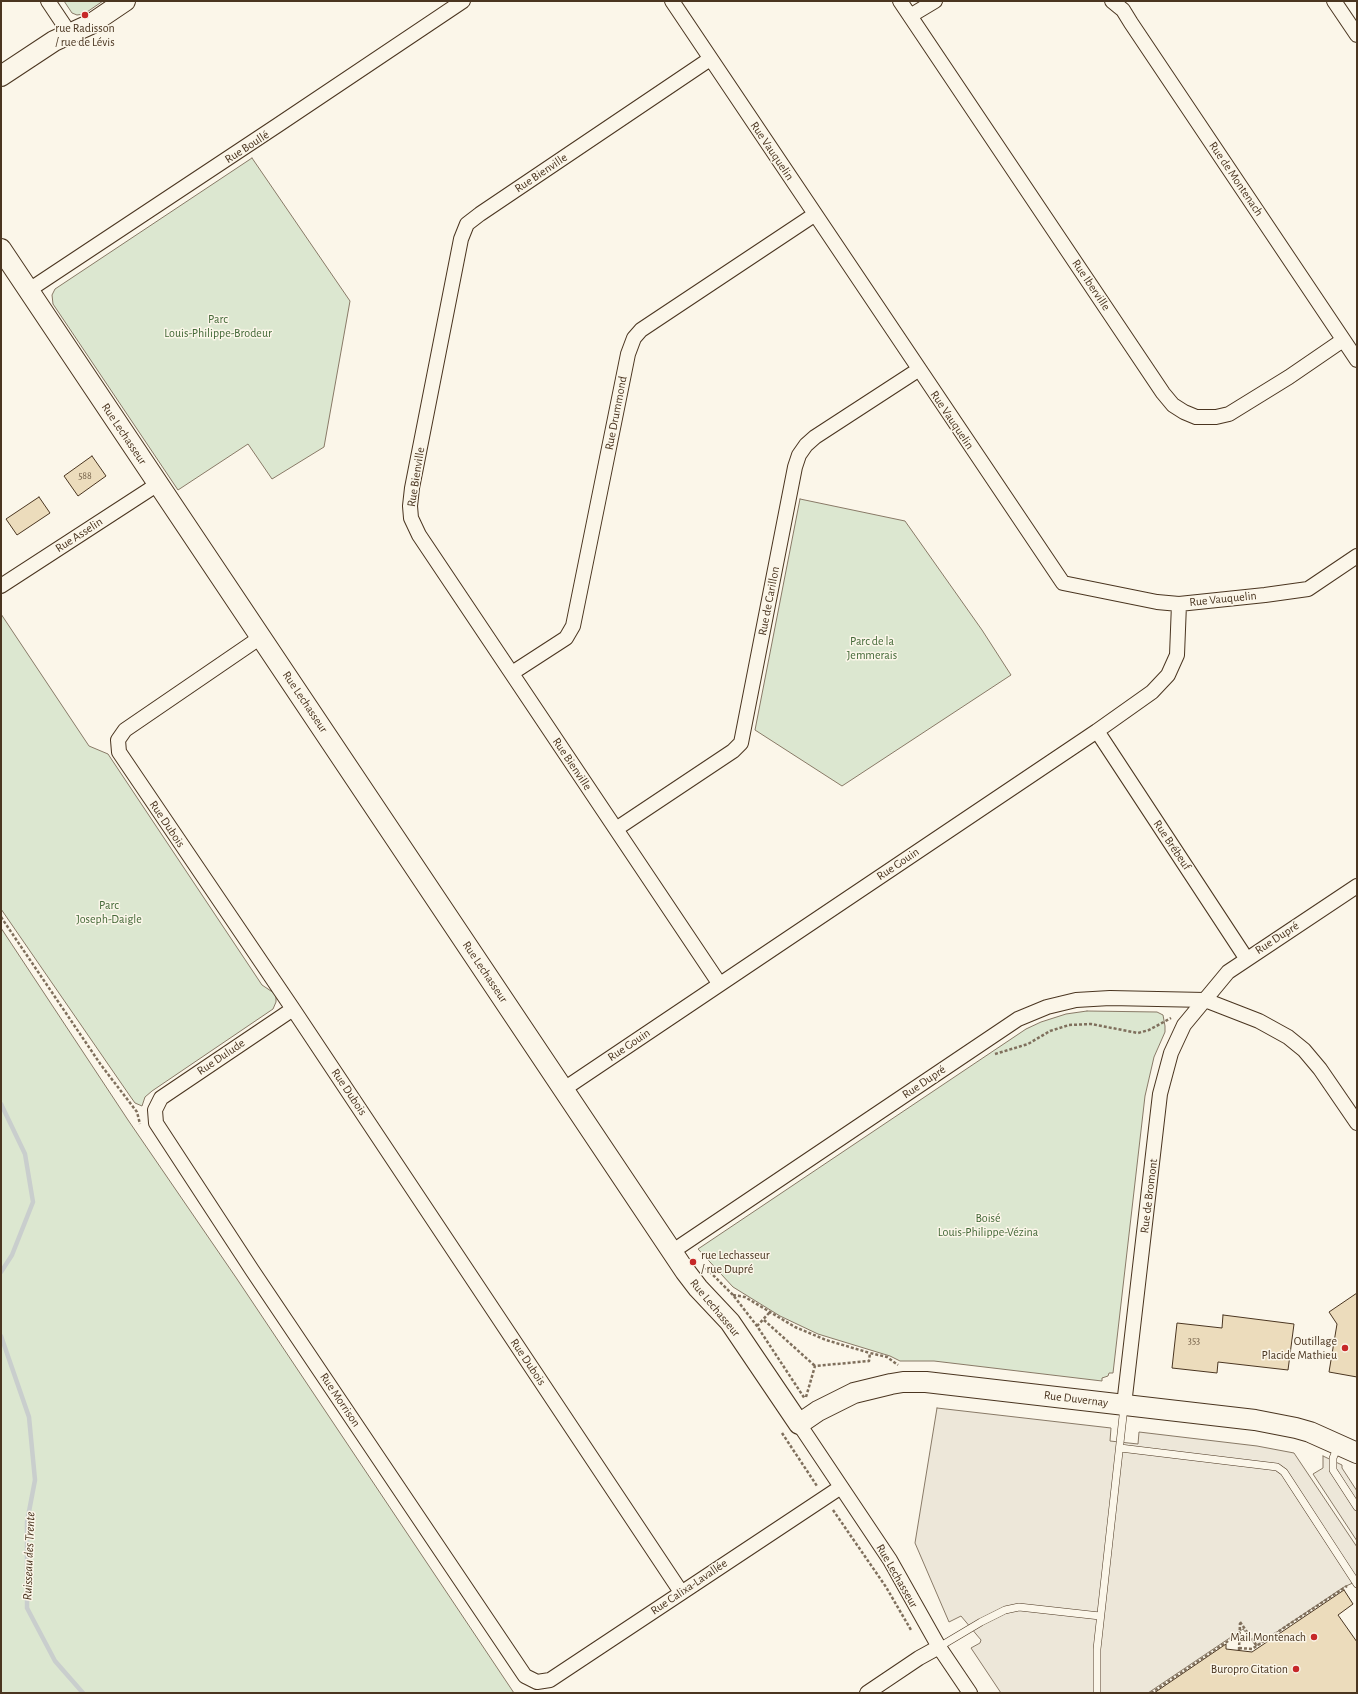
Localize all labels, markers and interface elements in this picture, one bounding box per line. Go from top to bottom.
marker: rue Radisson / rue de Lévis [80,10,90,20]
place label: rue Radisson / rue de Lévis [55,21,115,49]
street label: Rue Vauquelin [747,119,797,183]
street label: Rue Boullé [222,127,272,167]
street label: Rue de Montenach [1206,139,1266,219]
street label: Rue Bienville [512,150,570,196]
street label: Rue Iberville [1069,257,1113,313]
park label: Parc Louis-Philippe-Brodeur [164,312,272,340]
street label: Rue Drummond [602,375,630,451]
street label: Rue Vauquelin [927,388,977,452]
street label: Rue Lechasseur [98,401,150,467]
street label: Rue Bienville [404,446,428,508]
house number: 588 [78,470,92,482]
street label: Rue Asselin [53,514,105,556]
street label: Rue de Carillon [755,565,783,637]
street label: Rue Vauquelin [1189,588,1257,610]
park label: Parc de la Jemmerais [847,634,897,662]
street label: Rue Lechasseur [279,669,331,735]
street label: Rue Bienville [549,735,595,793]
street label: Rue Dubois [146,798,188,850]
street label: Rue Brébeuf [1150,817,1194,873]
street label: Rue Gouin [874,845,922,883]
park label: Parc Joseph-Daigle [76,898,142,926]
street label: Rue Dupré [1252,919,1302,957]
street label: Rue Lechasseur [459,939,511,1005]
street label: Rue Gouin [605,1026,653,1064]
street label: Rue Dulude [194,1036,248,1078]
street label: Rue Dupré [900,1062,948,1102]
street label: Rue Dubois [328,1066,370,1118]
street label: Rue de Bromont [1137,1158,1161,1234]
park label: Boisé Louis-Philippe-Vézina [938,1211,1038,1239]
place label: rue Lechasseur / rue Dupré [701,1248,770,1276]
marker: rue Lechasseur / rue Dupré [688,1257,698,1267]
street label: Rue Lechasseur [687,1276,743,1340]
place label: Outillage Placide Mathieu [1261,1334,1337,1362]
house number: 353 [1188,1335,1200,1347]
street label: Rue Dubois [507,1336,549,1388]
marker: Outillage Placide Mathieu [1340,1343,1350,1353]
street label: Rue Morrison [317,1370,363,1430]
street label: Rue Duvernay [1043,1388,1109,1410]
water label: Ruisseau des Trente [20,1511,38,1601]
street label: Rue Lechasseur [873,1542,921,1610]
street label: Rue Calixa-Lavallée [648,1556,730,1618]
place label: Mail Montenach [1230,1630,1306,1644]
marker: Mail Montenach [1309,1632,1319,1642]
place label: Buropro Citation [1211,1662,1288,1676]
marker: Buropro Citation [1291,1664,1301,1674]

